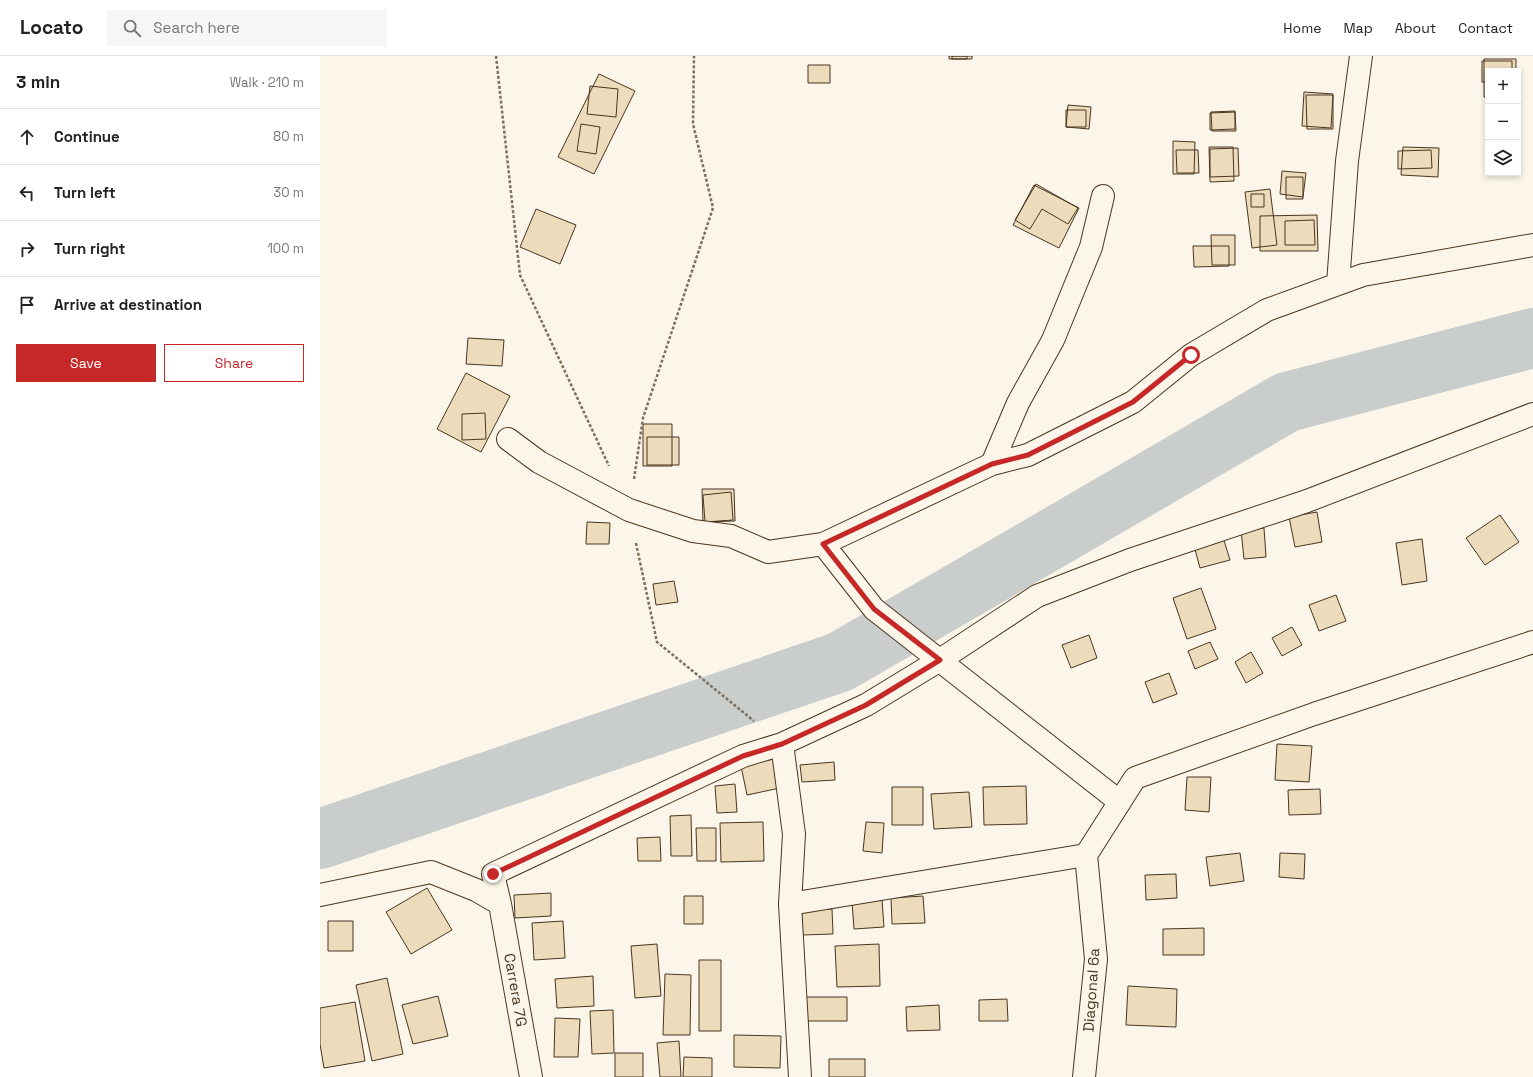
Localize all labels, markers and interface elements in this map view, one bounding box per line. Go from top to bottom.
search box [107,10,387,46]
text: Locato [20,15,83,40]
icon: search [121,17,143,39]
text: Search here [153,18,240,37]
text: Home [1283,19,1321,37]
text: Map [1343,19,1373,37]
text: About [1395,19,1436,37]
text: Contact [1458,19,1513,37]
map controls [1485,68,1521,176]
button: + [1485,68,1521,104]
text: 3 min [16,71,60,93]
text: Walk · 210 m [230,74,304,91]
button: − [1485,104,1521,140]
icon: ahead [16,126,38,148]
text: Continue [54,127,120,146]
text: 80 m [273,128,304,145]
button: layers [1485,140,1521,176]
icon: left [16,182,38,204]
text: Turn left [54,183,116,202]
text: 30 m [273,184,304,201]
icon: right [16,238,38,260]
text: Turn right [54,239,125,258]
text: 100 m [267,240,304,257]
icon: arrive [16,294,38,316]
text: Arrive at destination [54,295,202,314]
button: Save [16,344,156,382]
button: Share [164,344,304,382]
route start [1182,346,1200,364]
route end [484,865,502,883]
street label: Diagonal 6a [1079,947,1103,1033]
street label: Carrera 7G [500,952,532,1028]

